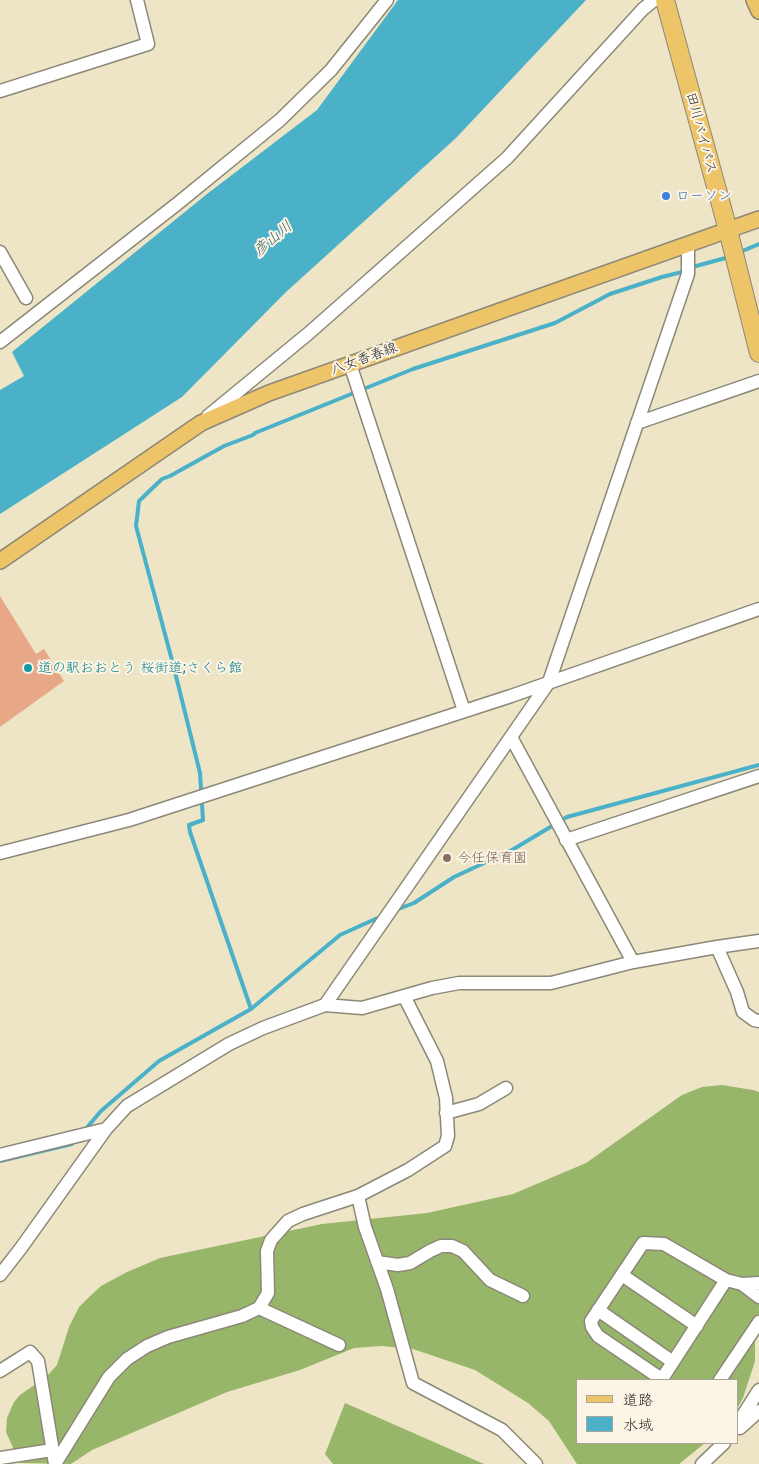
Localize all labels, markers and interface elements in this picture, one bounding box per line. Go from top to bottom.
street label: 田川バイパス [682,90,720,176]
place label: ローソン [676,188,732,204]
marker: ローソン [660,190,672,202]
water label: 彦山川 [250,218,296,260]
street label: 八女香春線 [328,339,400,379]
place label: 道の駅おおとう 桜街道;さくら館 [38,660,243,676]
marker: 道の駅おおとう 桜街道;さくら館 [22,662,34,674]
place label: 今任保育園 [457,850,527,866]
marker: 今任保育園 [441,852,453,864]
legend [576,1379,739,1444]
text: 道路 [623,1387,653,1410]
text: 水域 [623,1412,653,1435]

